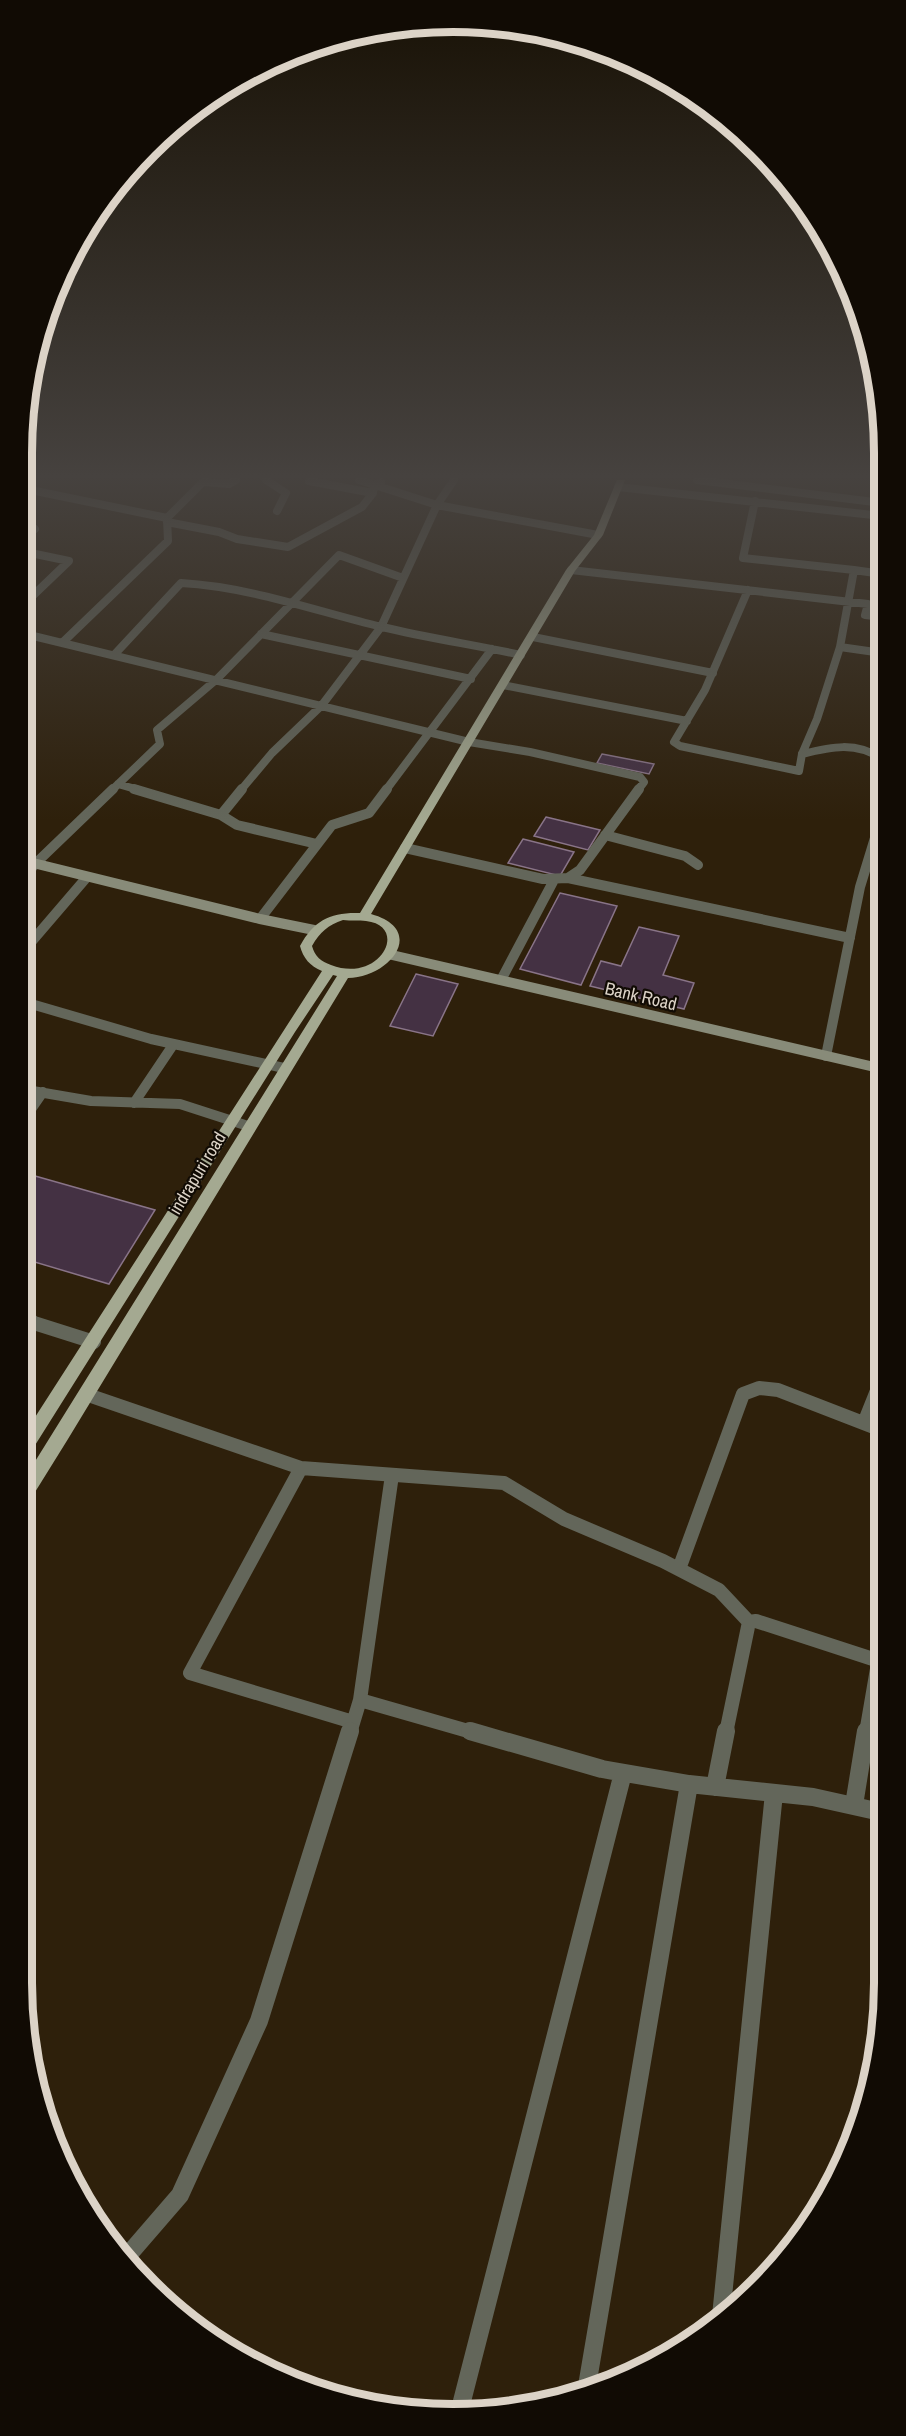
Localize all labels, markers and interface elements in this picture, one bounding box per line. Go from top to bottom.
street label: Bank Road [603,976,679,1016]
street label: indrapuri road [162,1127,232,1219]

